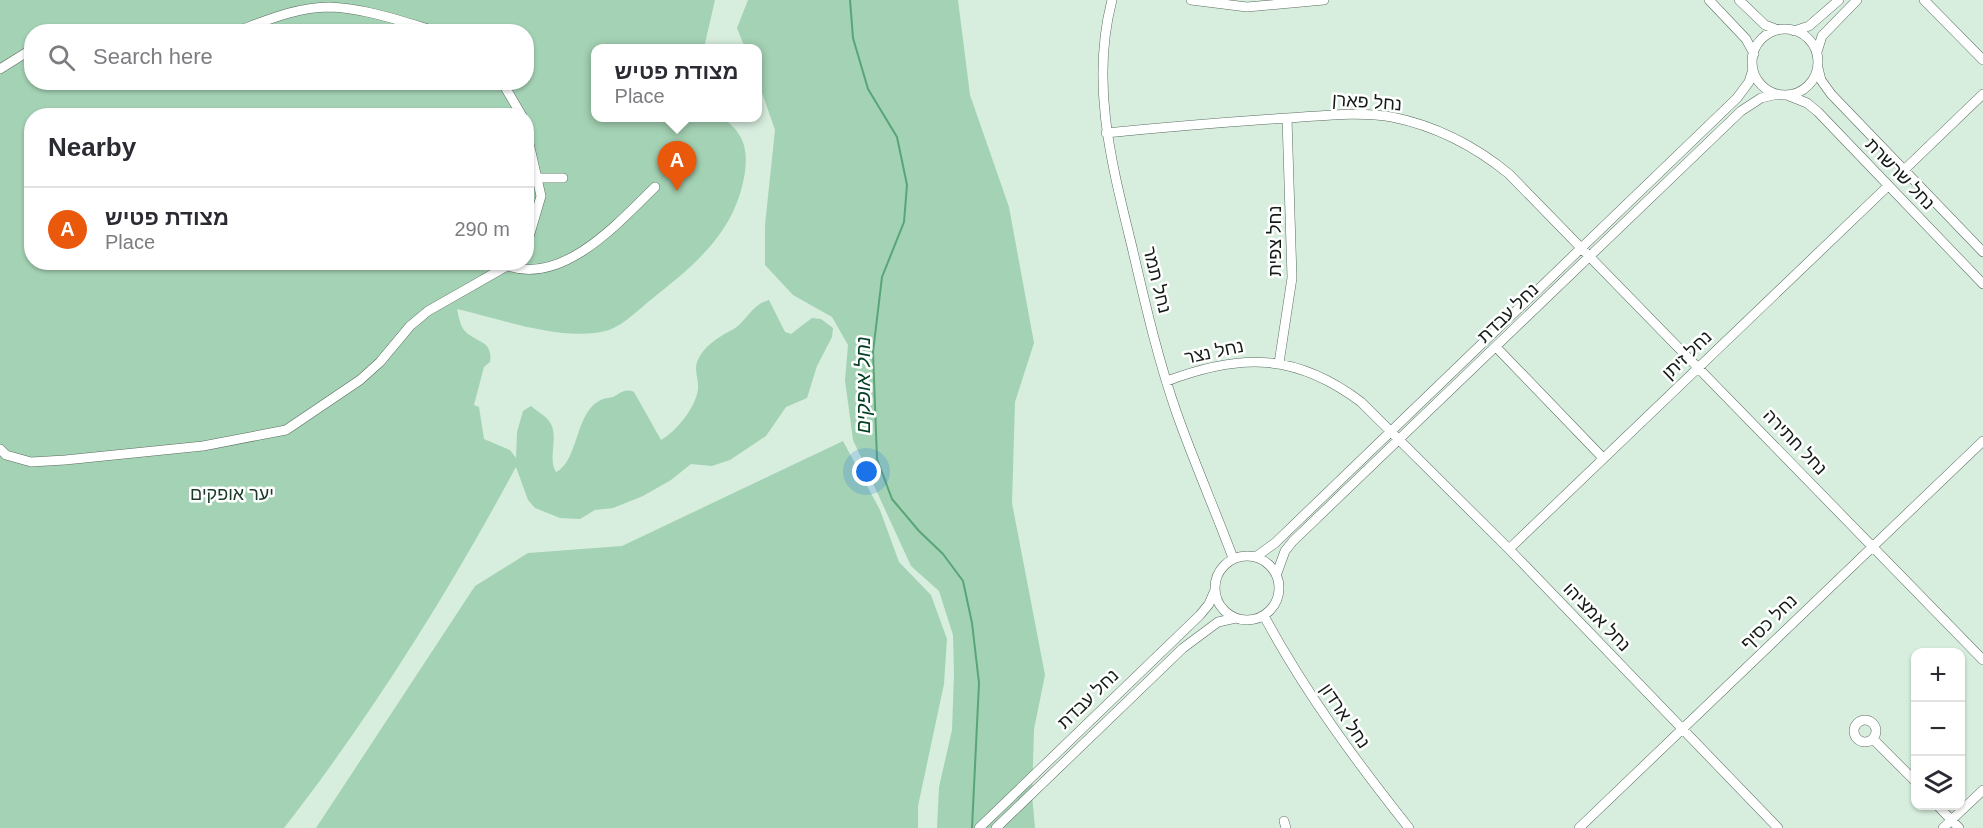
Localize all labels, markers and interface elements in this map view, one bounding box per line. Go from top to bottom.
search box [24,24,534,90]
icon: search [45,41,78,74]
text: Search here [93,44,213,69]
popup [591,44,762,122]
text: מצודת פטיש [615,59,738,84]
text: Place [615,85,665,107]
street label: נחל פארן [1331,90,1403,114]
text: Nearby [48,132,136,162]
street label: נחל שרשרת [1861,134,1939,214]
pin: A [658,142,696,191]
text: מצודת פטיש [105,205,229,230]
street label: נחל צפית [1265,206,1285,276]
text: A [60,218,75,240]
text: 290 m [454,218,510,240]
text: Place [105,231,155,253]
street label: נחל תמר [1139,245,1175,315]
street label: נחל עבדת [1474,279,1542,347]
street label: נחל זיתן [1658,327,1716,383]
water label: נחל אופקים [852,336,874,434]
street label: נחל נצר [1183,336,1245,368]
street label: נחל חתירה [1759,405,1831,479]
your location [852,457,881,486]
park label: יער אופקים [190,484,274,504]
street label: נחל אמציהו [1559,579,1635,655]
street label: נחל כסיף [1737,590,1801,654]
map controls [1911,648,1965,810]
button: + [1911,648,1965,702]
street label: נחל עבדת [1054,665,1122,733]
street label: נחל ארדון [1316,680,1374,752]
button: − [1911,702,1965,756]
button: layers [1911,756,1965,810]

